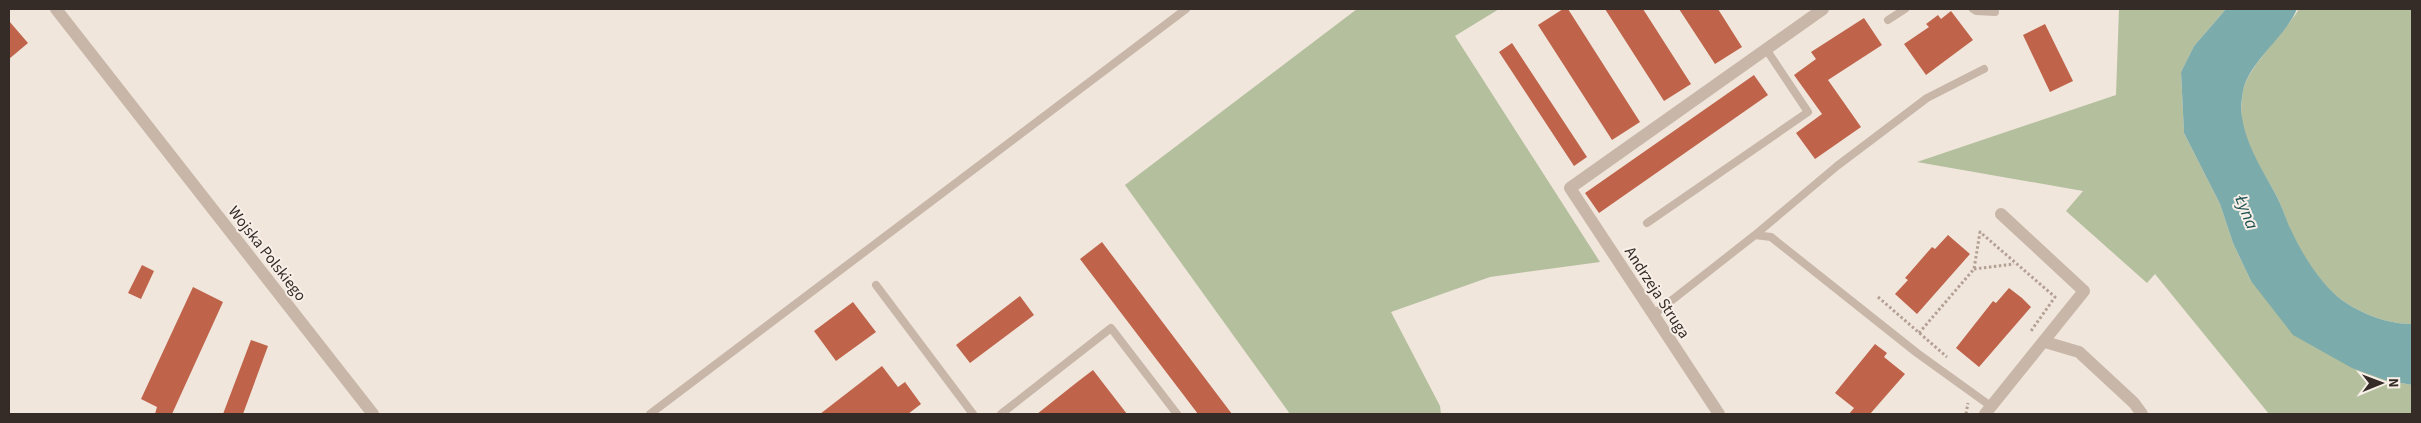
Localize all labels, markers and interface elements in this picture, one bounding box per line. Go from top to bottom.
water label: Łyna [2228,190,2265,233]
street label: Wojska Polskiego [223,201,311,306]
street label: Andrzeja Struga [1619,242,1695,343]
north arrow [2356,358,2406,408]
text: N [2383,378,2403,388]

